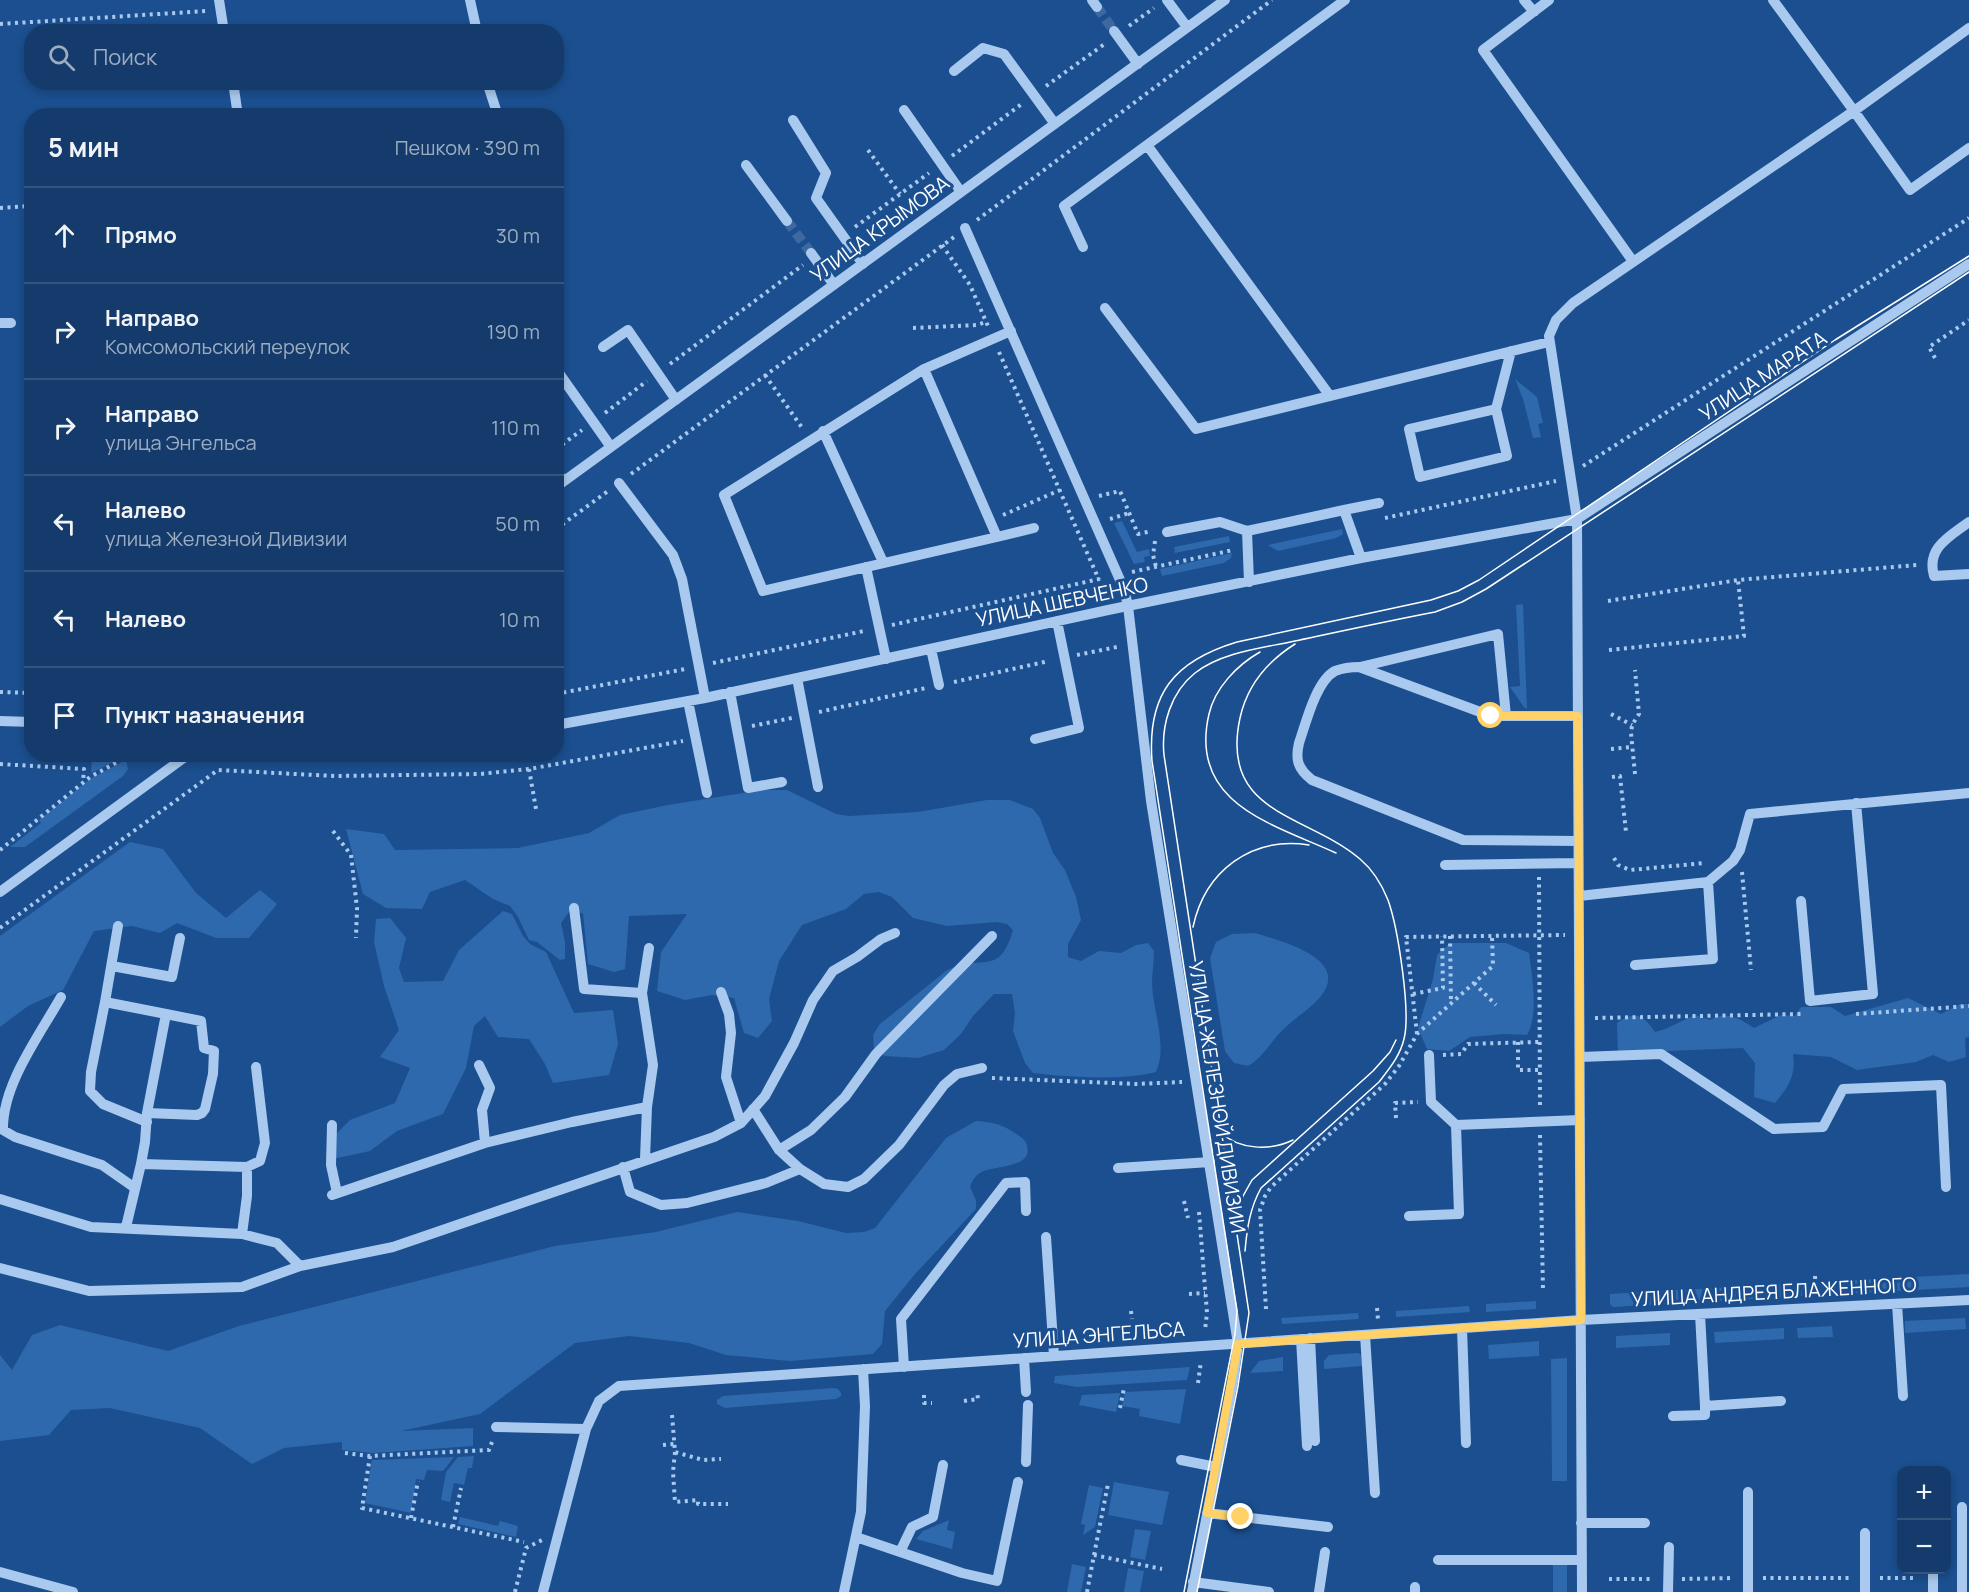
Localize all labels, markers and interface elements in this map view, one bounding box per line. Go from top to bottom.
search box [24,24,564,90]
icon: search [45,41,78,74]
text: Поиск [93,42,157,72]
text: 5 мин [48,129,119,165]
text: Пешком · 390 m [395,134,540,161]
street label: УЛИЦА КРЫМОВА [805,169,955,288]
icon: ahead [48,219,81,252]
text: Прямо [105,220,177,250]
text: 30 m [496,222,540,249]
text: Направо [105,303,199,333]
icon: right [48,315,81,348]
text: 190 m [487,318,540,345]
street label: УЛИЦА МАРАТА [1694,324,1832,427]
text: Комсомольский переулок [105,333,350,360]
text: Направо [105,399,199,429]
icon: right [48,411,81,444]
text: 110 m [491,414,540,441]
text: улица Энгельса [105,429,257,456]
text: Налево [105,495,186,525]
icon: left [48,507,81,540]
text: 50 m [495,510,540,537]
text: улица Железной Дивизии [105,525,347,552]
street label: УЛИЦА ШЕВЧЕНКО [973,570,1150,633]
icon: left [48,603,81,636]
text: Налево [105,604,186,634]
text: 10 m [499,606,540,633]
icon: arrive [48,699,81,732]
text: Пункт назначения [105,700,305,730]
route start [1477,702,1503,728]
street label: УЛИЦА ЖЕЛЕЗНОЙ ДИВИЗИИ [1183,959,1252,1235]
street label: УЛИЦА АНДРЕЯ БЛАЖЕННОГО [1631,1271,1917,1312]
street label: УЛИЦА ЭНГЕЛЬСА [1012,1315,1186,1354]
map controls [1897,1466,1951,1574]
button: + [1897,1466,1951,1520]
route end [1227,1503,1253,1529]
button: − [1897,1520,1951,1574]

